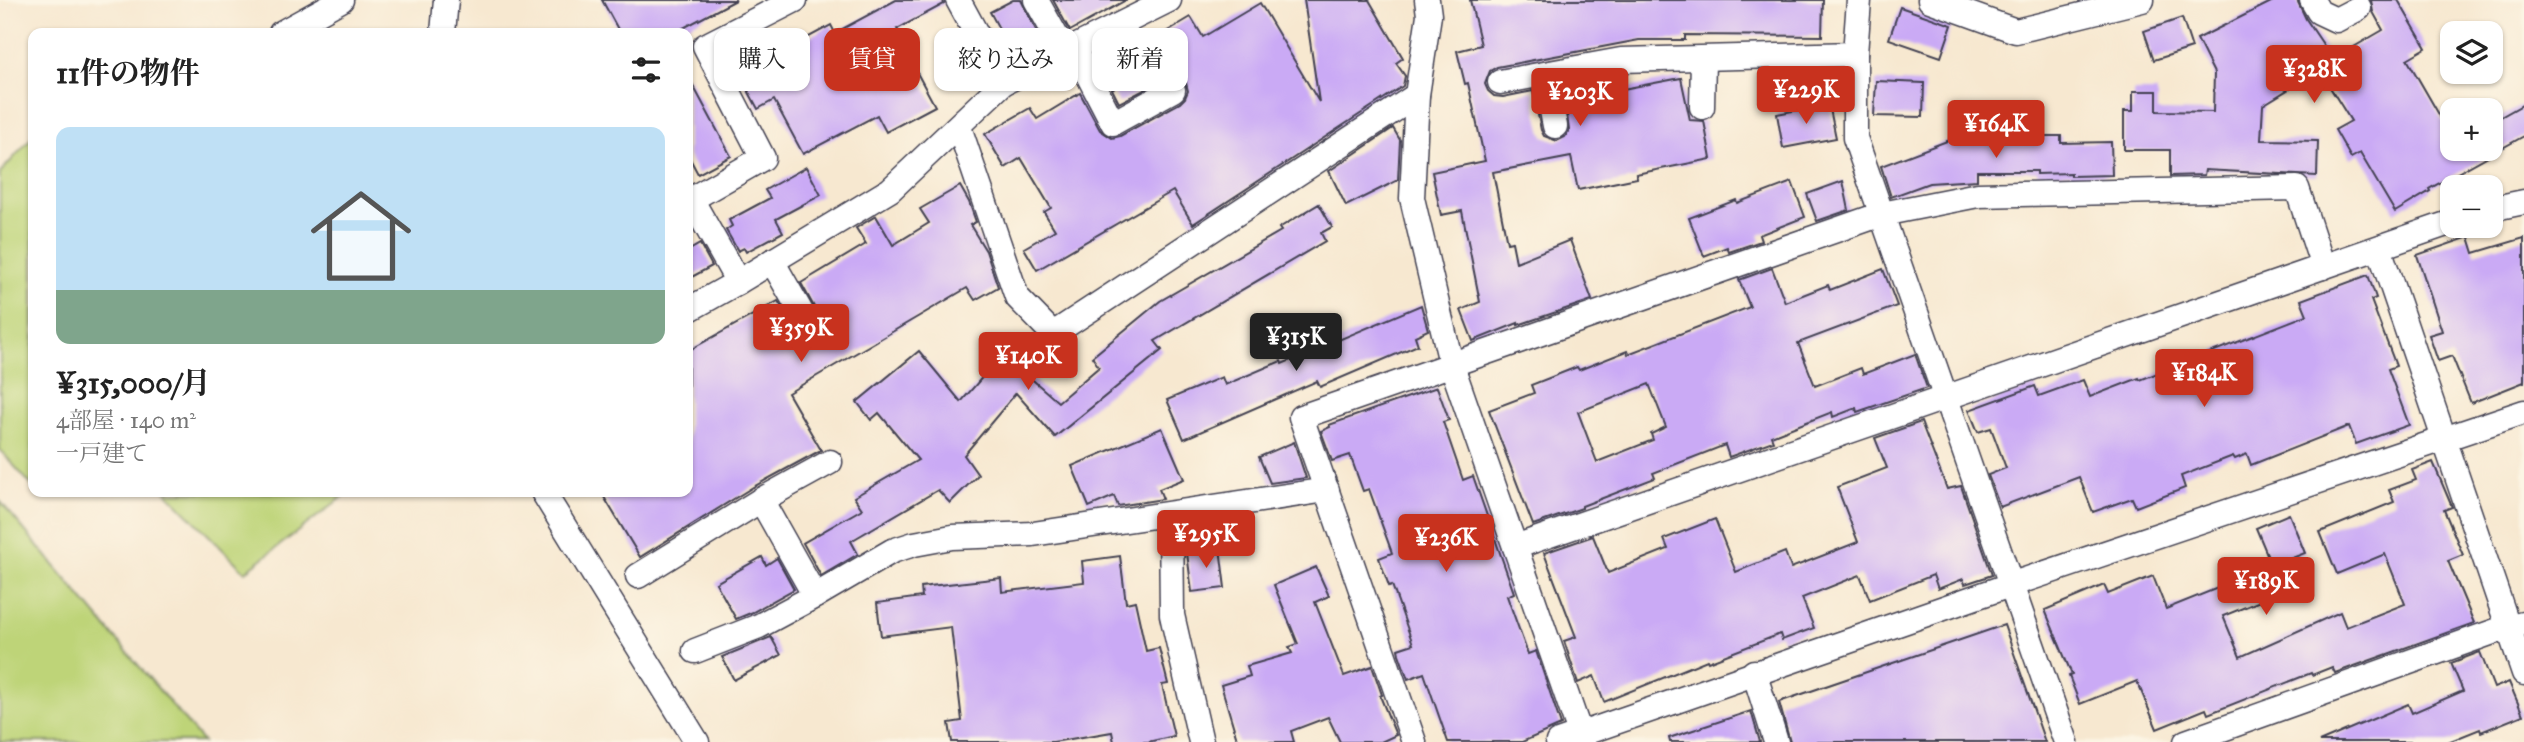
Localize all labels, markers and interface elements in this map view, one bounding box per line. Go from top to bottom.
map controls [2440,21,2503,238]
button: layers [2440,21,2503,84]
chip: 購入 [714,28,810,91]
chip: 賃貸 [824,28,920,91]
chip: 絞り込み [934,28,1078,91]
chip: 新着 [1092,28,1188,91]
pin: ¥328K [2265,46,2363,105]
icon: filters [627,51,665,89]
text: ¥328K [2282,54,2346,82]
text: 11件の物件 [56,55,200,91]
pin: ¥229K [1757,66,1855,126]
pin: ¥203K [1531,68,1629,128]
text: ¥229K [1773,75,1839,103]
text: ¥203K [1547,77,1613,105]
button: + [2440,98,2503,161]
pin: ¥164K [1947,100,2045,160]
text: ¥164K [1963,109,2029,137]
icon: home [298,173,424,299]
button: − [2440,175,2503,238]
pin: ¥359K [752,304,850,364]
text: ¥359K [769,313,833,341]
pin: ¥315K [1247,314,1345,373]
text: ¥315K [1266,322,1326,350]
pin: ¥140K [979,332,1077,392]
text: ¥140K [995,341,1061,369]
pin: ¥184K [2155,350,2253,409]
text: ¥184K [2171,358,2237,386]
text: ¥315,000/月 [56,365,211,401]
text: 4部屋 · 140 m² [56,406,196,434]
text: 一戸建て [56,439,148,467]
pin: ¥295K [1157,510,1255,570]
pin: ¥236K [1397,514,1495,574]
text: ¥295K [1173,519,1239,547]
text: ¥236K [1414,523,1478,551]
pin: ¥189K [2217,558,2315,617]
text: ¥189K [2233,566,2299,594]

